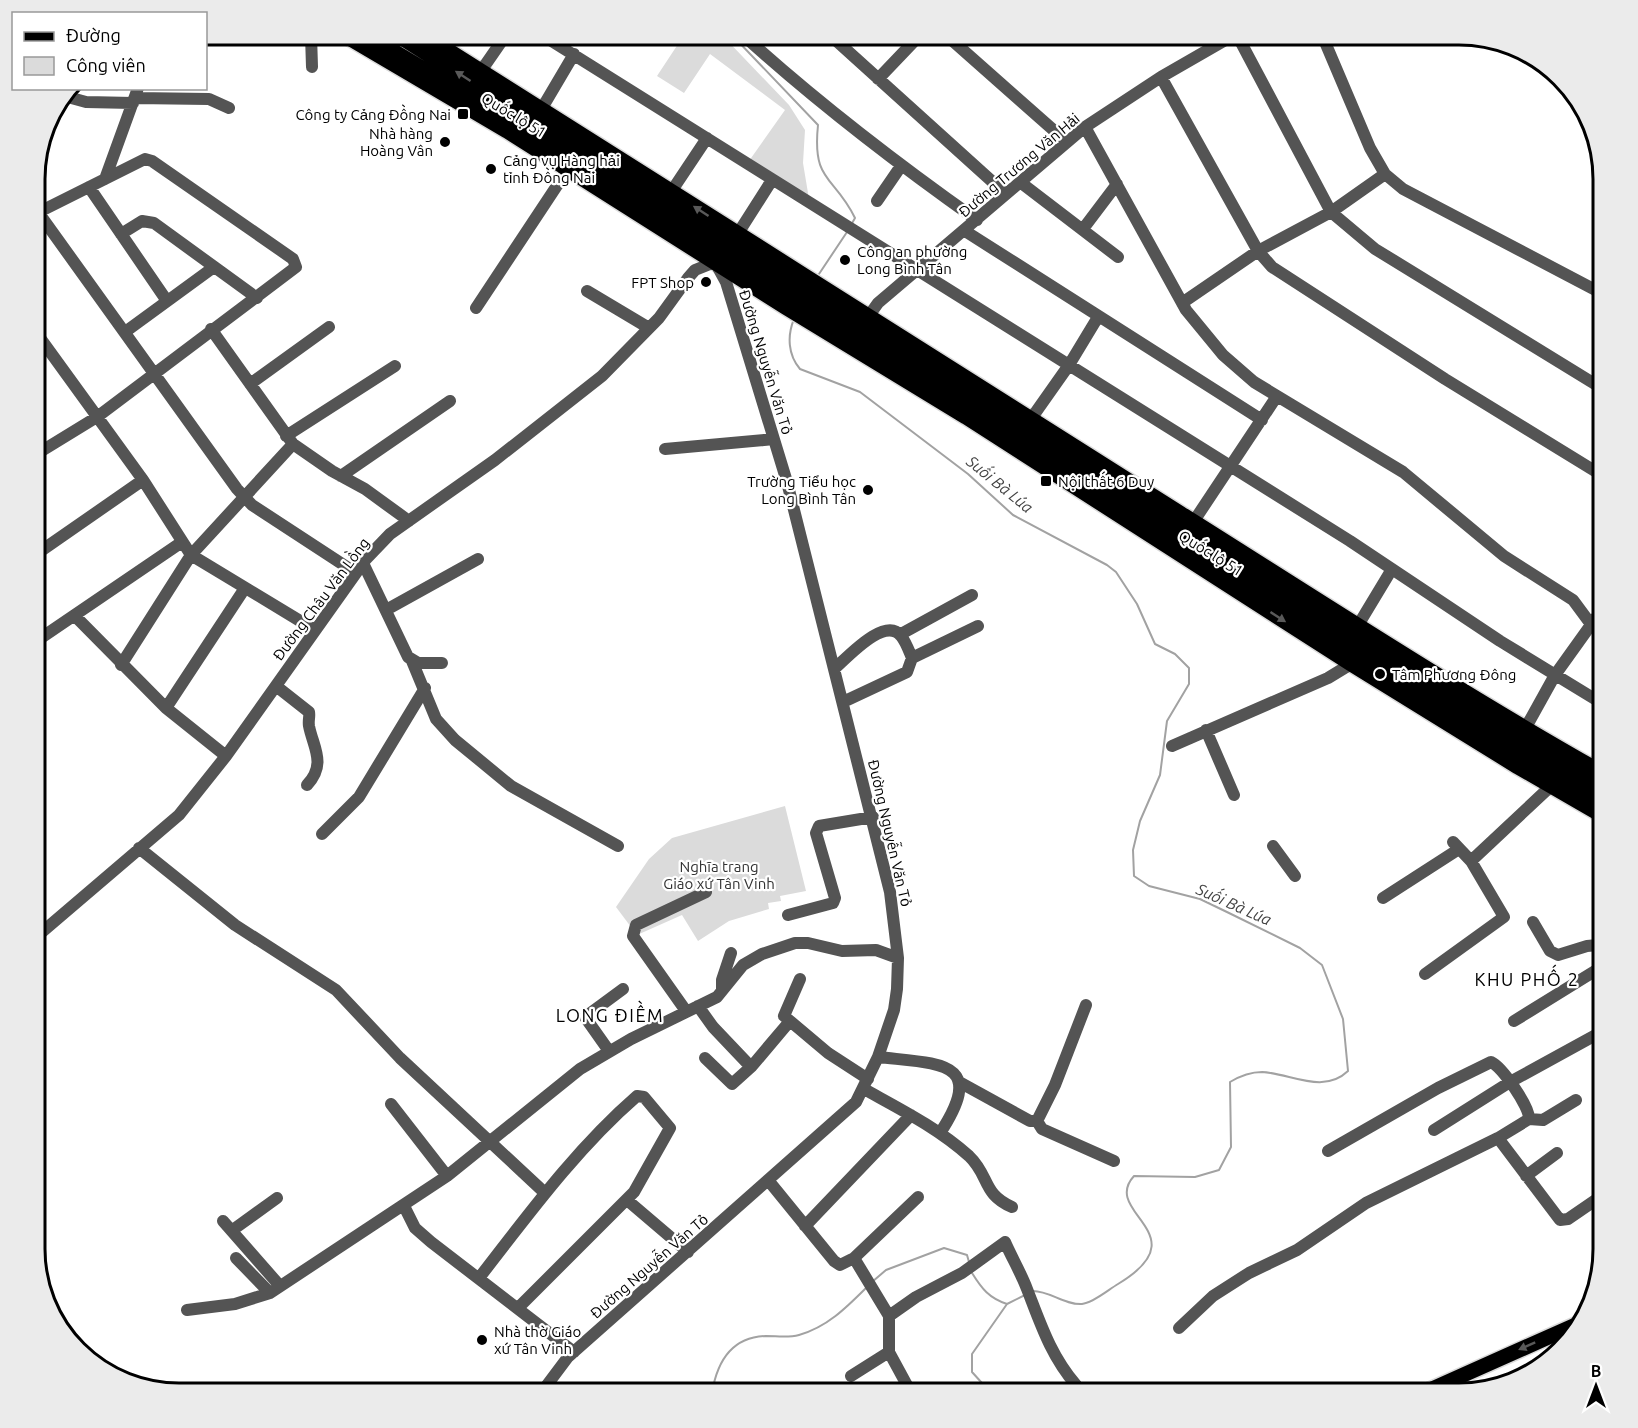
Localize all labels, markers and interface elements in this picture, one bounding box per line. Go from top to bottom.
legend [12,12,207,90]
text: Đường [66,25,121,45]
text: Công viên [66,55,146,75]
one-way arrow [455,71,471,82]
street label: Quốc lộ 51 [479,88,550,141]
place label: Công ty Cảng Đồng Nai [295,104,451,123]
marker: Công ty Cảng Đồng Nai [456,107,470,121]
street label: Đường Trương Văn Hải [955,110,1083,220]
place label: Nhà hàng Hoàng Vân [360,125,433,159]
marker: Nhà hàng Hoàng Vân [438,135,452,149]
place label: Cảng vụ Hàng hải tỉnh Đồng Nai [503,152,620,186]
marker: Cảng vụ Hàng hải tỉnh Đồng Nai [484,162,498,176]
one-way arrow [693,205,709,217]
place label: Công an phường Long Bình Tân [857,243,968,277]
marker: Công an phường Long Bình Tân [838,253,852,267]
place label: FPT Shop [631,274,694,291]
marker: FPT Shop [699,275,713,289]
street label: Đường Nguyễn Văn Tỏ [736,287,798,436]
water label: Suối Bà Lúa [962,449,1039,516]
place label: Nội thất 6 Duy [1058,471,1154,490]
place label: Trường Tiểu học Long Bình Tân [747,473,856,507]
marker: Nội thất 6 Duy [1039,474,1053,488]
marker: Trường Tiểu học Long Bình Tân [861,483,875,497]
street label: Quốc lộ 51 [1176,525,1247,579]
street label: Đường Châu Văn Lồng [268,533,373,664]
one-way arrow [1270,612,1287,623]
place label: Tâm Phương Đông [1392,666,1516,683]
marker: Tâm Phương Đông [1373,667,1387,681]
street label: Đường Nguyễn Văn Tỏ [865,758,917,908]
park label: Nghĩa trang Giáo xứ Tân Vinh [663,858,775,892]
water label: Suối Bà Lúa [1193,876,1276,929]
district label: KHU PHỐ 2 [1475,964,1579,989]
district label: LONG ĐIỀM [556,1000,664,1025]
street label: Đường Nguyễn Văn Tỏ [586,1209,711,1322]
place label: Nhà thờ Giáo xứ Tân Vinh [494,1323,581,1357]
marker: Nhà thờ Giáo xứ Tân Vinh [475,1333,489,1347]
one-way arrow [1518,1342,1535,1351]
north arrow [1566,1356,1626,1416]
text: B [1591,1362,1601,1380]

